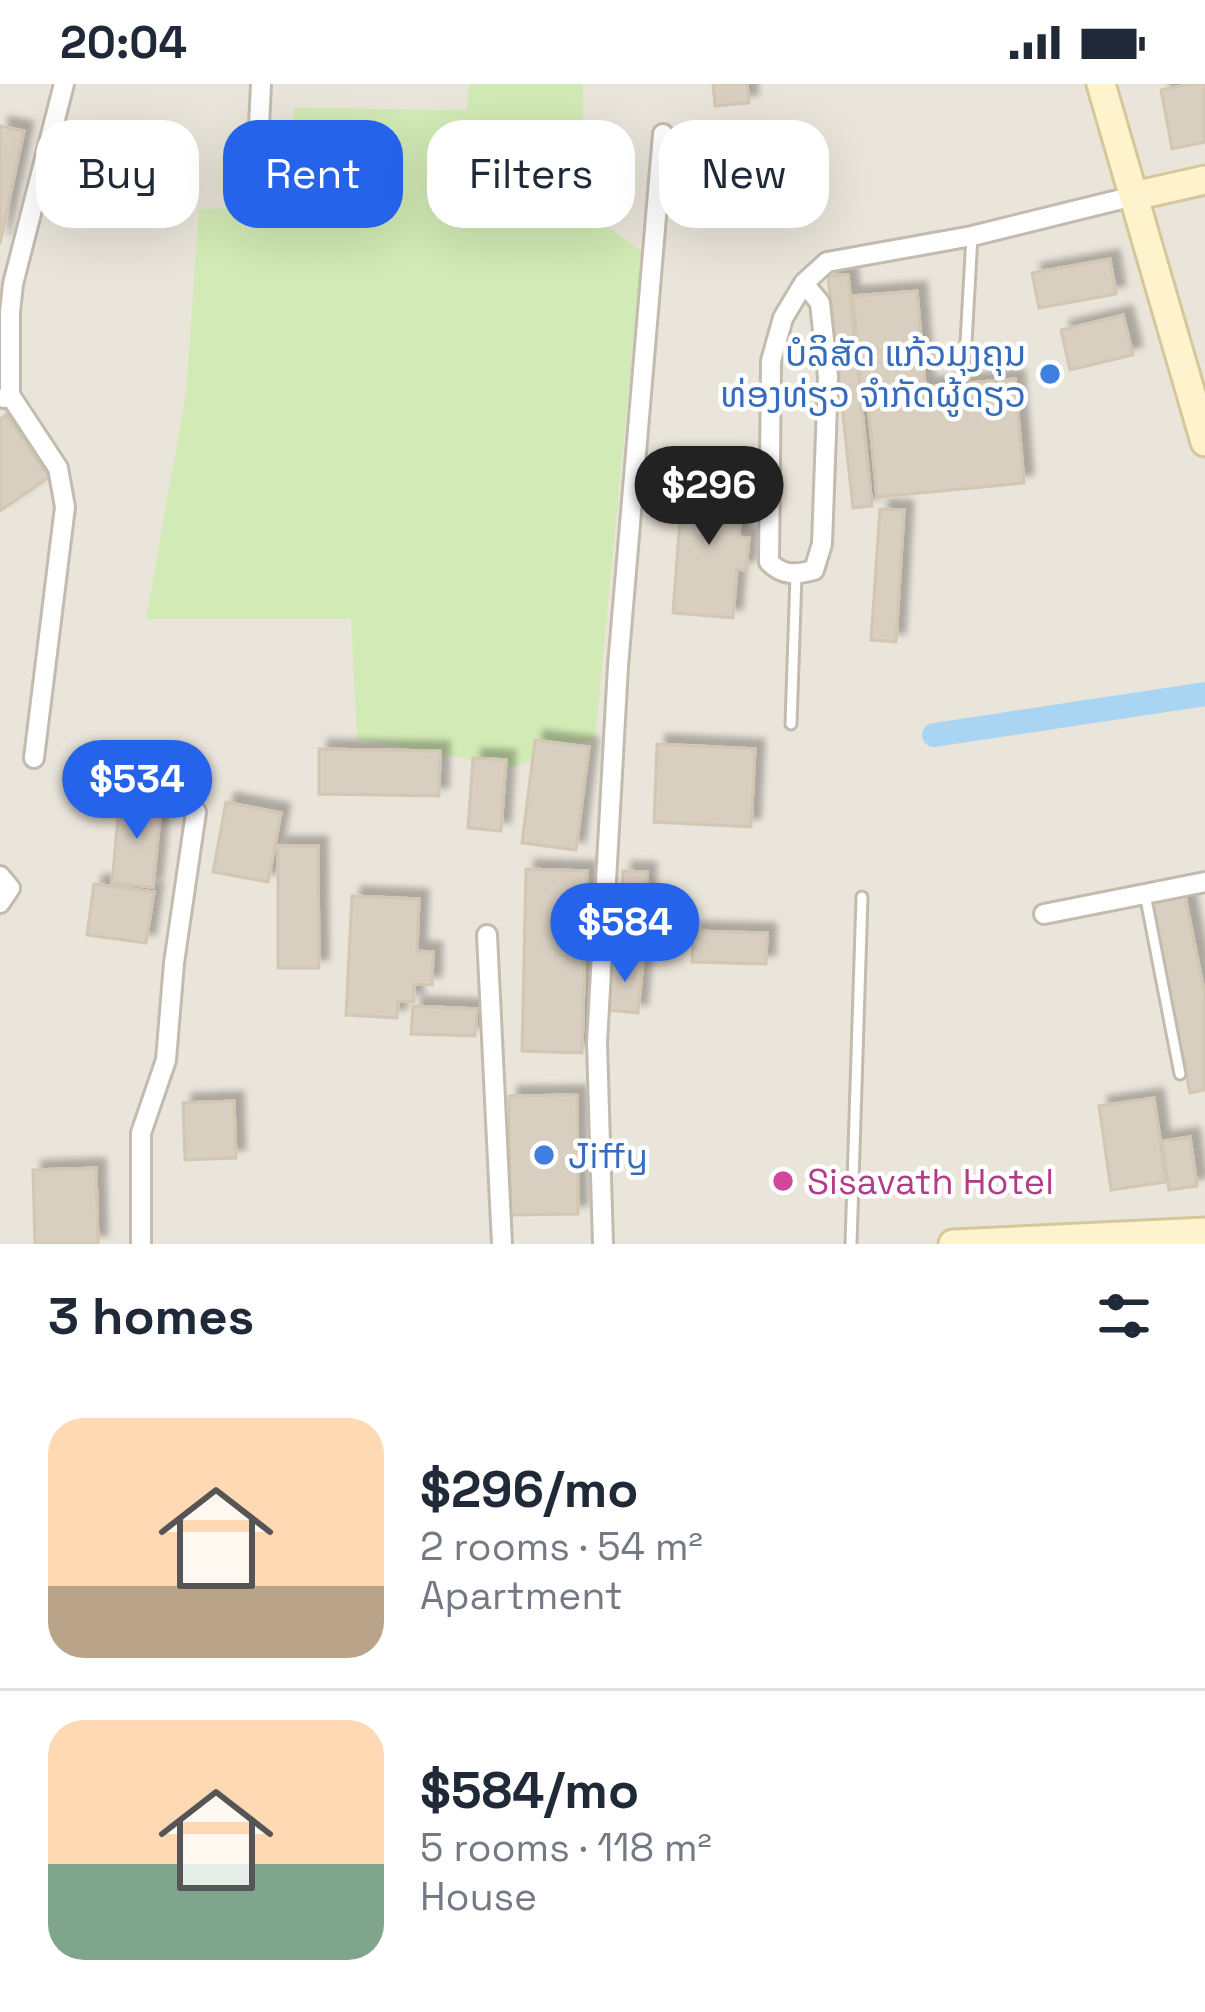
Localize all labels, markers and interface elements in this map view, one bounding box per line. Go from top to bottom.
text: 20:04 [60,14,187,71]
chip: Buy [36,120,199,228]
chip: Rent [223,120,403,228]
chip: Filters [427,120,635,228]
chip: New [659,120,829,228]
place label: ບໍລິສັດ ແກ້ວມຸງຄຸນ ທ່ອງທ່ຽວ ຈຳກັດຜູ້ດຽວ [720,331,1026,418]
marker: ບໍລິສັດ ແກ້ວມຸງຄຸນ ທ່ອງທ່ຽວ ຈຳກັດຜູ້ດຽວ [1037,361,1063,387]
pin: $296 [638,446,780,548]
text: $296 [662,460,756,509]
pin: $534 [66,740,208,842]
text: $534 [89,754,185,803]
pin: $584 [554,883,696,985]
text: $584 [577,897,673,946]
place label: Jiffy [568,1133,648,1179]
marker: Jiffy [531,1142,557,1168]
place label: Sisavath Hotel [807,1159,1054,1205]
marker: Sisavath Hotel [770,1168,796,1194]
icon: filters [1091,1283,1157,1349]
text: 3 homes [48,1284,254,1349]
text: $296/mo [420,1457,639,1522]
icon: home [144,1466,288,1610]
text: 2 rooms · 54 m² [420,1522,703,1571]
text: Apartment [420,1571,623,1620]
text: $584/mo [420,1758,639,1823]
icon: home [144,1768,288,1912]
text: 5 rooms · 118 m² [420,1823,712,1872]
text: House [420,1872,537,1921]

